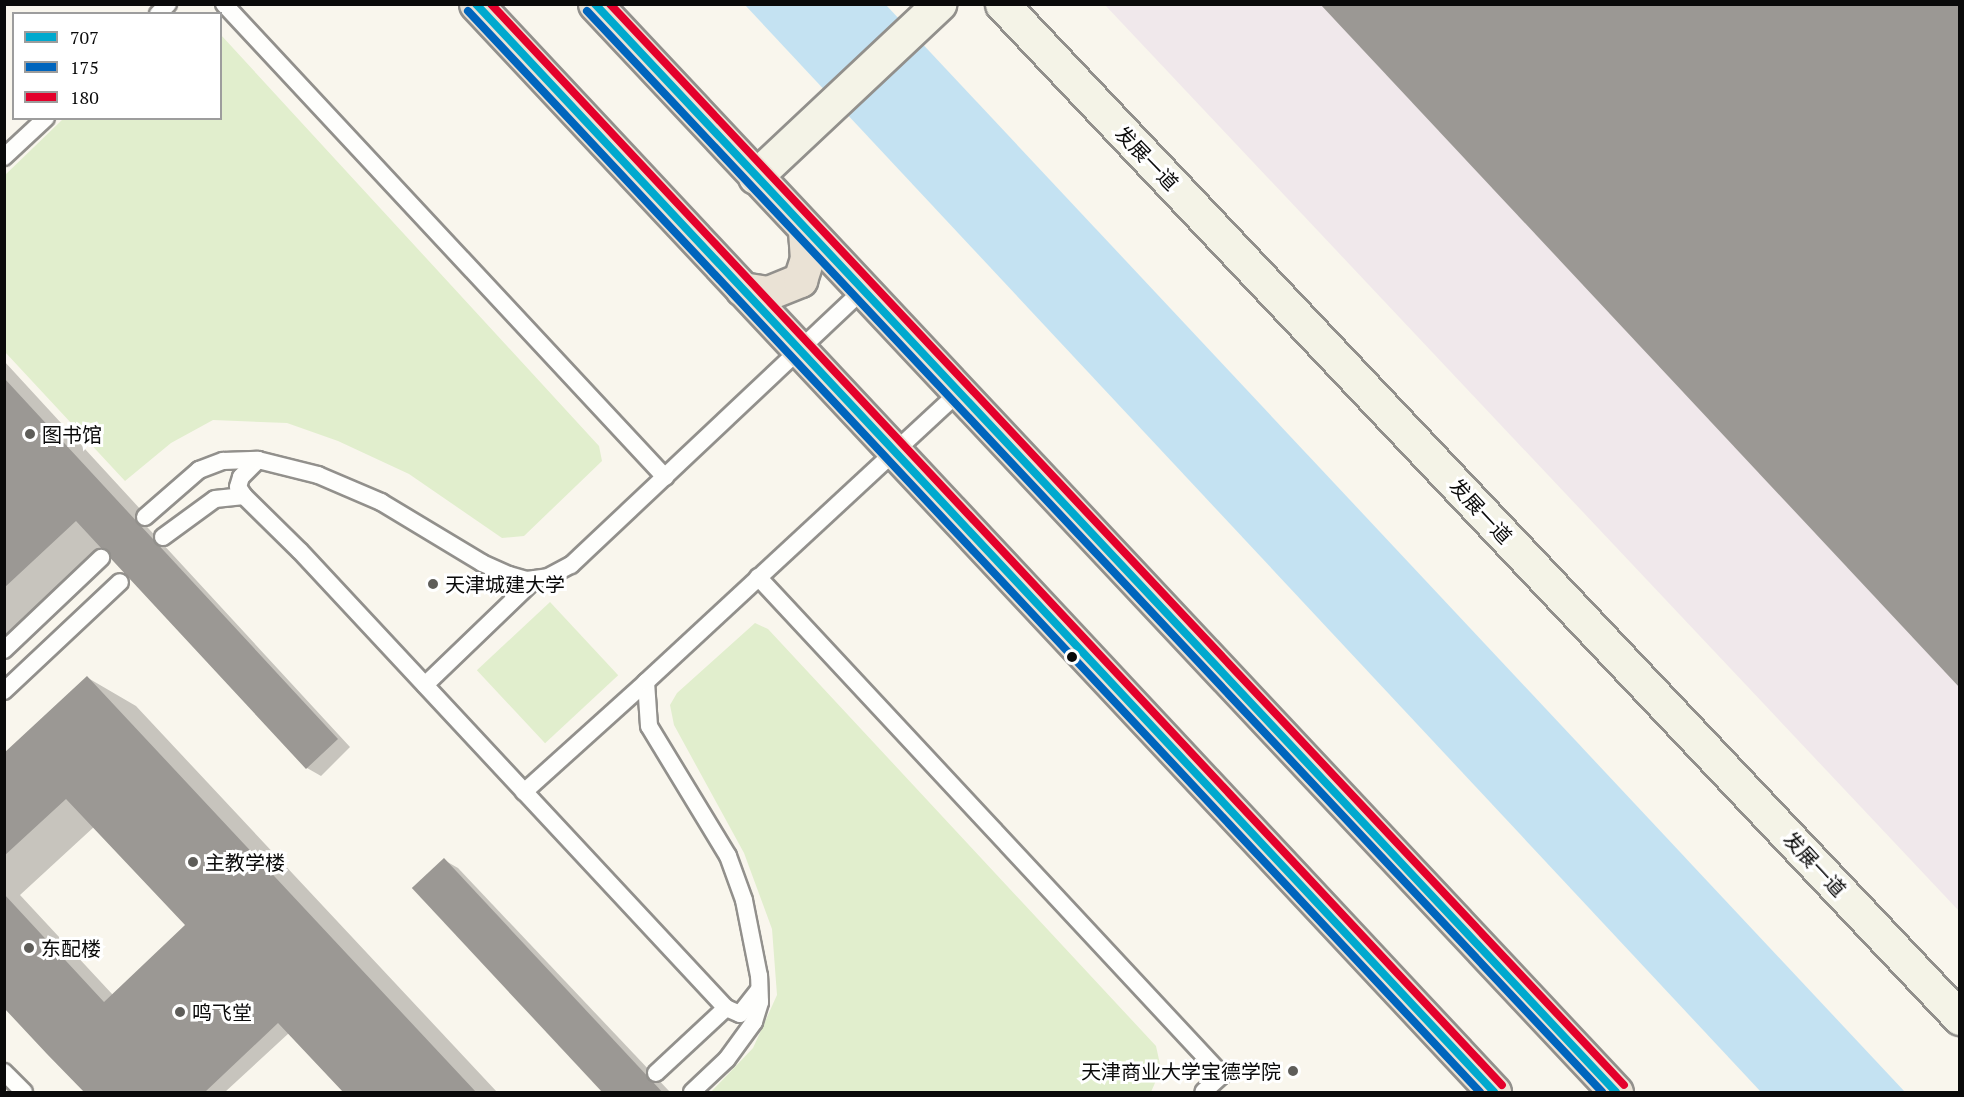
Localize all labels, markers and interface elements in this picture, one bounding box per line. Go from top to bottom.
legend [12,12,222,120]
text: 707 [70,25,99,49]
text: 175 [70,55,99,79]
text: 180 [70,85,99,109]
street label: 发展一道 [1111,121,1183,195]
place label: 图书馆 [42,422,102,446]
marker: 图书馆 [23,427,37,441]
street label: 发展一道 [1445,474,1517,548]
place label: 天津城建大学 [445,572,565,596]
marker: 天津城建大学 [426,577,440,591]
unlabelled marker [1066,651,1078,663]
street label: 发展一道 [1779,827,1851,901]
place label: 主教学楼 [205,850,285,874]
marker: 主教学楼 [186,855,200,869]
place label: 东配楼 [41,936,101,960]
marker: 东配楼 [22,941,36,955]
place label: 鸣飞堂 [192,1000,252,1024]
marker: 鸣飞堂 [173,1005,187,1019]
place label: 天津商业大学宝德学院 [1081,1059,1281,1083]
marker: 天津商业大学宝德学院 [1286,1064,1300,1078]

